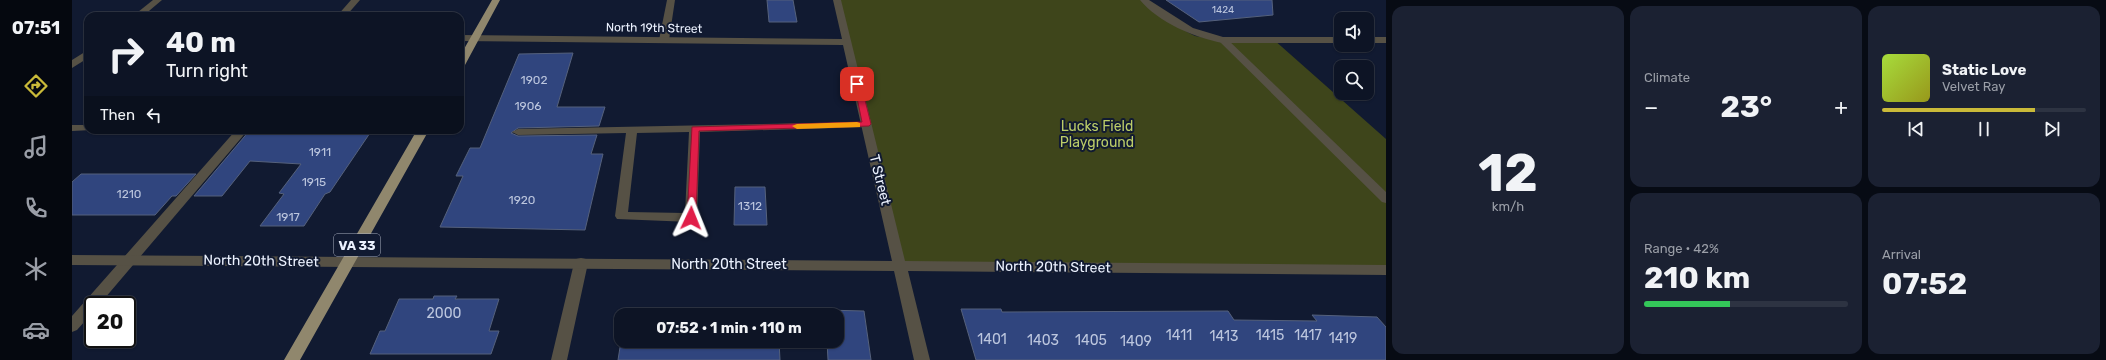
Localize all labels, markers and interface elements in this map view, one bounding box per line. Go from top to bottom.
house number: 1424 [1212,4,1234,16]
map controls [1334,12,1374,100]
button: sound [1334,12,1374,52]
text: 07:51 [12,17,60,39]
street label: North 19th Street [606,20,703,36]
text: 40 m [166,26,236,59]
icon: right [100,28,152,80]
text: Turn right [166,60,248,82]
button: search [1334,60,1374,100]
text: Static Love [1942,61,2026,79]
pin [840,67,874,101]
text: Climate [1644,70,1690,85]
icon: directions [22,72,50,100]
house number: 1902 [521,73,547,87]
icon: arrive [846,73,868,95]
text: Velvet Ray [1942,79,2005,94]
text: 23° [1720,89,1772,125]
text: − [1644,94,1658,121]
text: + [1834,94,1848,121]
house number: 1906 [514,99,542,113]
icon: left [143,104,165,126]
text: Then [100,106,135,124]
park label: Lucks Field Playground [1060,118,1134,151]
icon: previous [1905,118,1927,140]
icon: pause [1973,118,1995,140]
icon: next [2041,118,2063,140]
icon: music [22,133,50,161]
text: 12 [1478,142,1538,204]
house number: 1911 [309,145,331,159]
street label: T Street [866,153,895,208]
house number: 1915 [302,175,326,189]
house number: 1210 [117,187,141,201]
house number: 1920 [509,193,535,207]
icon: phone [22,194,50,222]
position arrow [670,197,712,239]
house number: 1312 [738,199,762,213]
text: km/h [1492,199,1524,214]
house number: 1917 [276,210,300,224]
road number: VA 33 [334,234,380,256]
text: Range · 42% [1644,241,1719,256]
text: Arrival [1882,247,1921,262]
street label: North 20th Street [203,251,319,271]
icon: climate [22,255,50,283]
street label: North 20th Street [671,256,787,273]
street label: North 20th Street [995,257,1111,277]
text: 210 km [1644,260,1750,296]
text: 07:52 [1882,266,1967,302]
speed limit sign: 20 [84,296,136,348]
house number: 2000 [427,305,462,322]
icon: car [22,316,50,344]
text: 07:52 · 1 min · 110 m [656,319,802,337]
house number: 1411 [1166,327,1192,344]
house number: 1415 [1256,327,1284,344]
house number: 1417 [1294,327,1322,344]
house number: 1413 [1210,328,1238,345]
house number: 1419 [1329,330,1357,347]
house number: 1401 [977,331,1007,348]
house number: 1403 [1027,332,1059,349]
house number: 1405 [1075,332,1107,349]
house number: 1409 [1120,333,1152,350]

